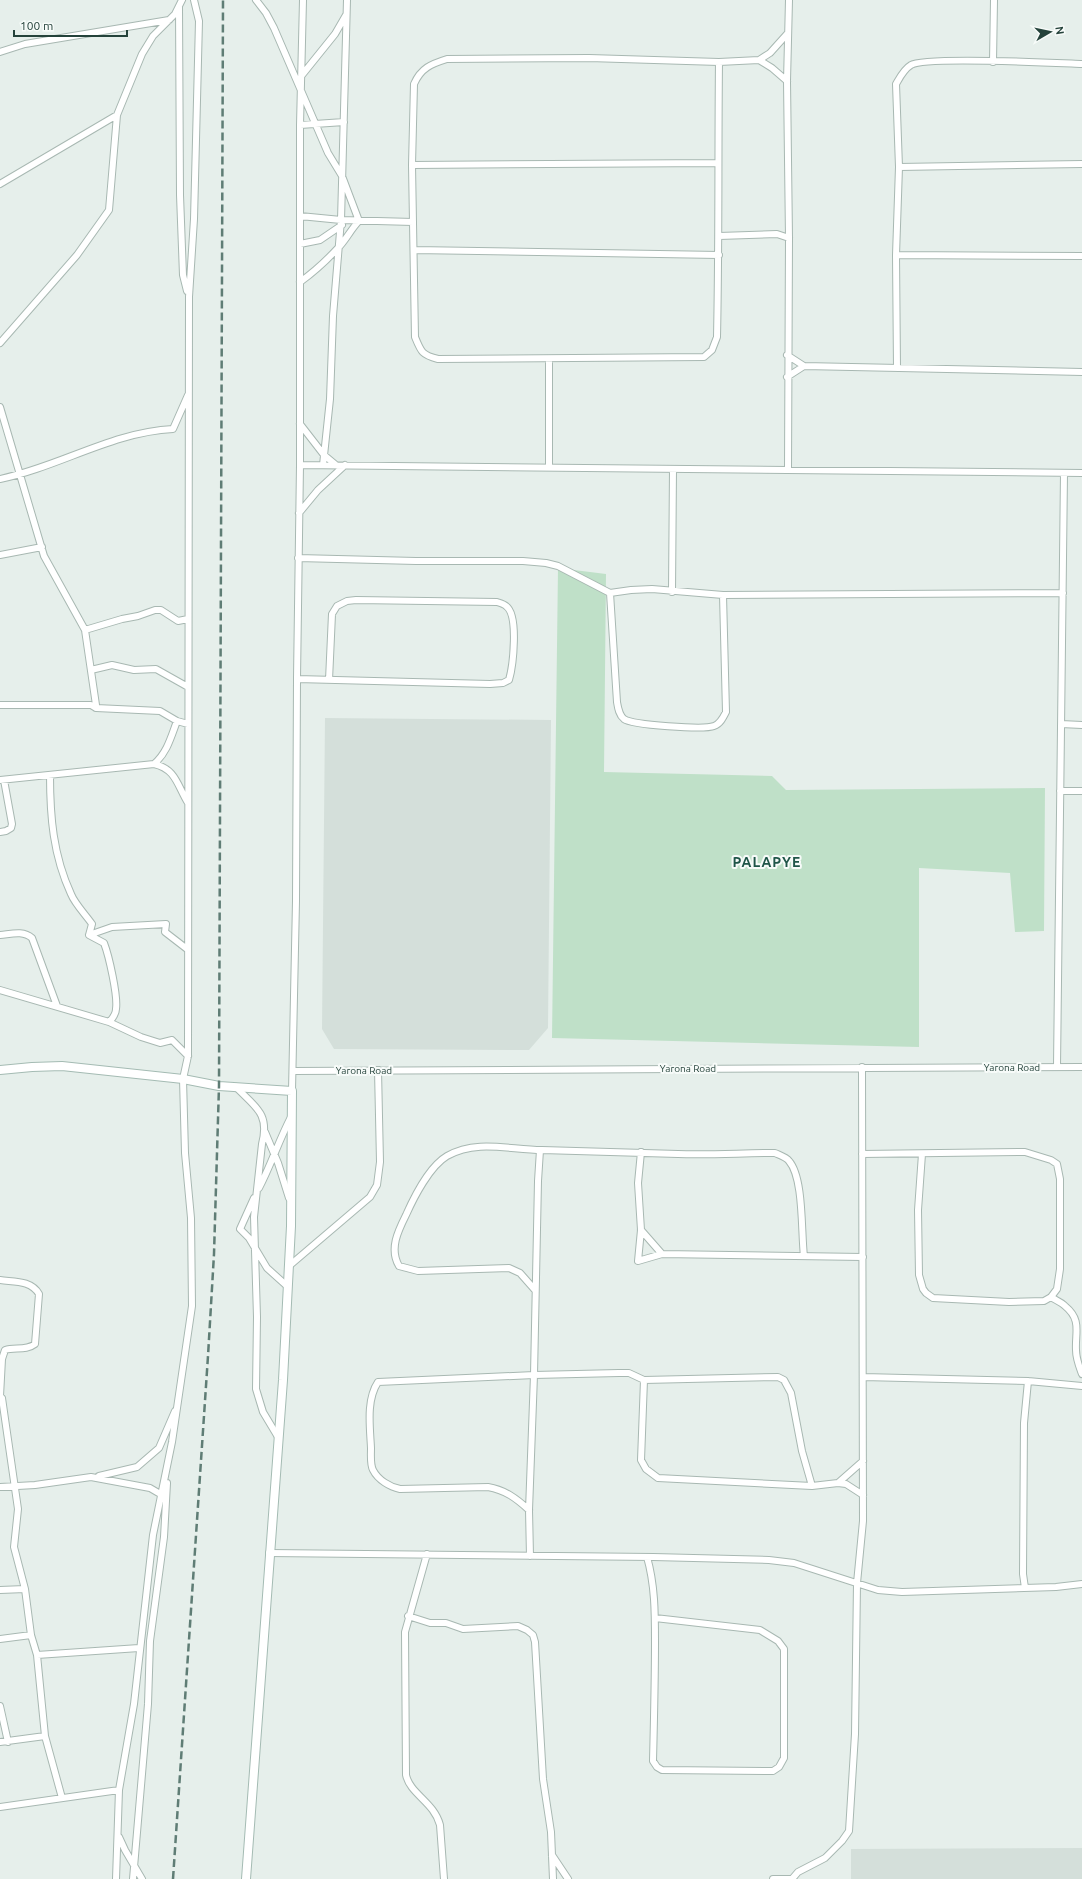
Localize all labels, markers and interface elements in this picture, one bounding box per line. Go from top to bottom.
scale bar [14,12,127,38]
north arrow [1030,12,1070,52]
text: 100 m [20,19,53,32]
text: N [1053,25,1066,35]
district label: PALAPYE [733,854,801,870]
street label: Yarona Road [984,1062,1040,1073]
street label: Yarona Road [660,1063,716,1074]
street label: Yarona Road [336,1065,392,1076]

